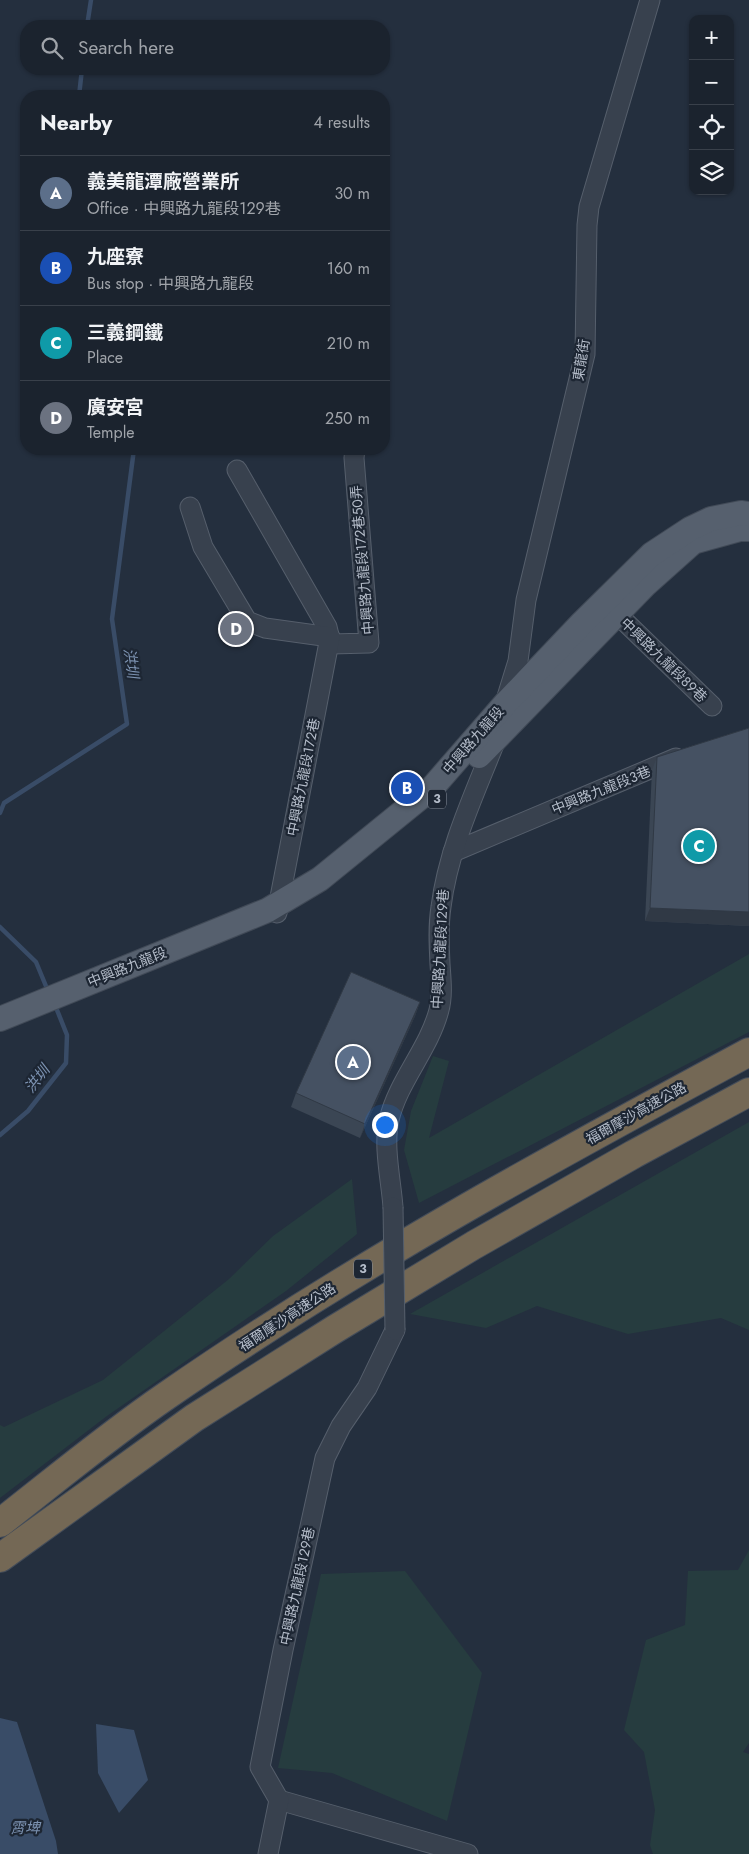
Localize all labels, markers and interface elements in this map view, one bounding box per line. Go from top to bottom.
map controls [689,15,734,195]
button: + [689,15,734,60]
search box [20,20,390,75]
icon: search [38,34,66,62]
text: Search here [78,34,174,61]
button: − [689,60,734,105]
button: locate [689,105,734,150]
text: Nearby [40,108,112,138]
text: 4 results [314,111,370,134]
button: layers [689,150,734,195]
text: 義美龍潭廠營業所 [87,168,239,195]
text: A [50,182,62,205]
text: 30 m [334,182,370,205]
text: Office · 中興路九龍段129巷 [87,197,281,220]
text: 九座寮 [87,243,144,270]
text: B [51,257,61,280]
text: 160 m [327,257,370,280]
text: Bus stop · 中興路九龍段 [87,272,254,295]
text: 三義鋼鐵 [87,319,163,346]
text: C [50,332,62,355]
text: 210 m [327,332,370,355]
street label: 東龍街 [568,338,594,382]
text: Place [87,346,123,369]
text: 廣安宮 [87,394,144,421]
text: D [50,407,62,430]
text: 250 m [325,407,370,430]
text: Temple [87,421,135,444]
street label: 中興路九龍段172巷50弄 [346,484,378,636]
pin: D [220,610,252,648]
street label: 中興路九龍段89巷 [616,613,712,707]
water label: 洪圳 [118,647,144,681]
street label: 中興路九龍段 [438,702,508,778]
street label: 中興路九龍段172巷 [282,716,324,838]
street label: 中興路九龍段3巷 [548,761,654,819]
pin: B [391,769,423,807]
road number: 3 [428,790,446,809]
pin: C [683,827,715,865]
street label: 中興路九龍段129巷 [427,888,453,1010]
street label: 中興路九龍段 [84,942,170,992]
pin: A [337,1043,369,1081]
water label: 洪圳 [19,1059,56,1098]
street label: 福爾摩沙高速公路 [582,1077,690,1149]
your location [372,1112,398,1138]
road number: 3 [354,1260,372,1278]
street label: 福爾摩沙高速公路 [235,1278,339,1356]
street label: 中興路九龍段129巷 [275,1525,319,1647]
water label: 霄埤 [10,1817,42,1839]

